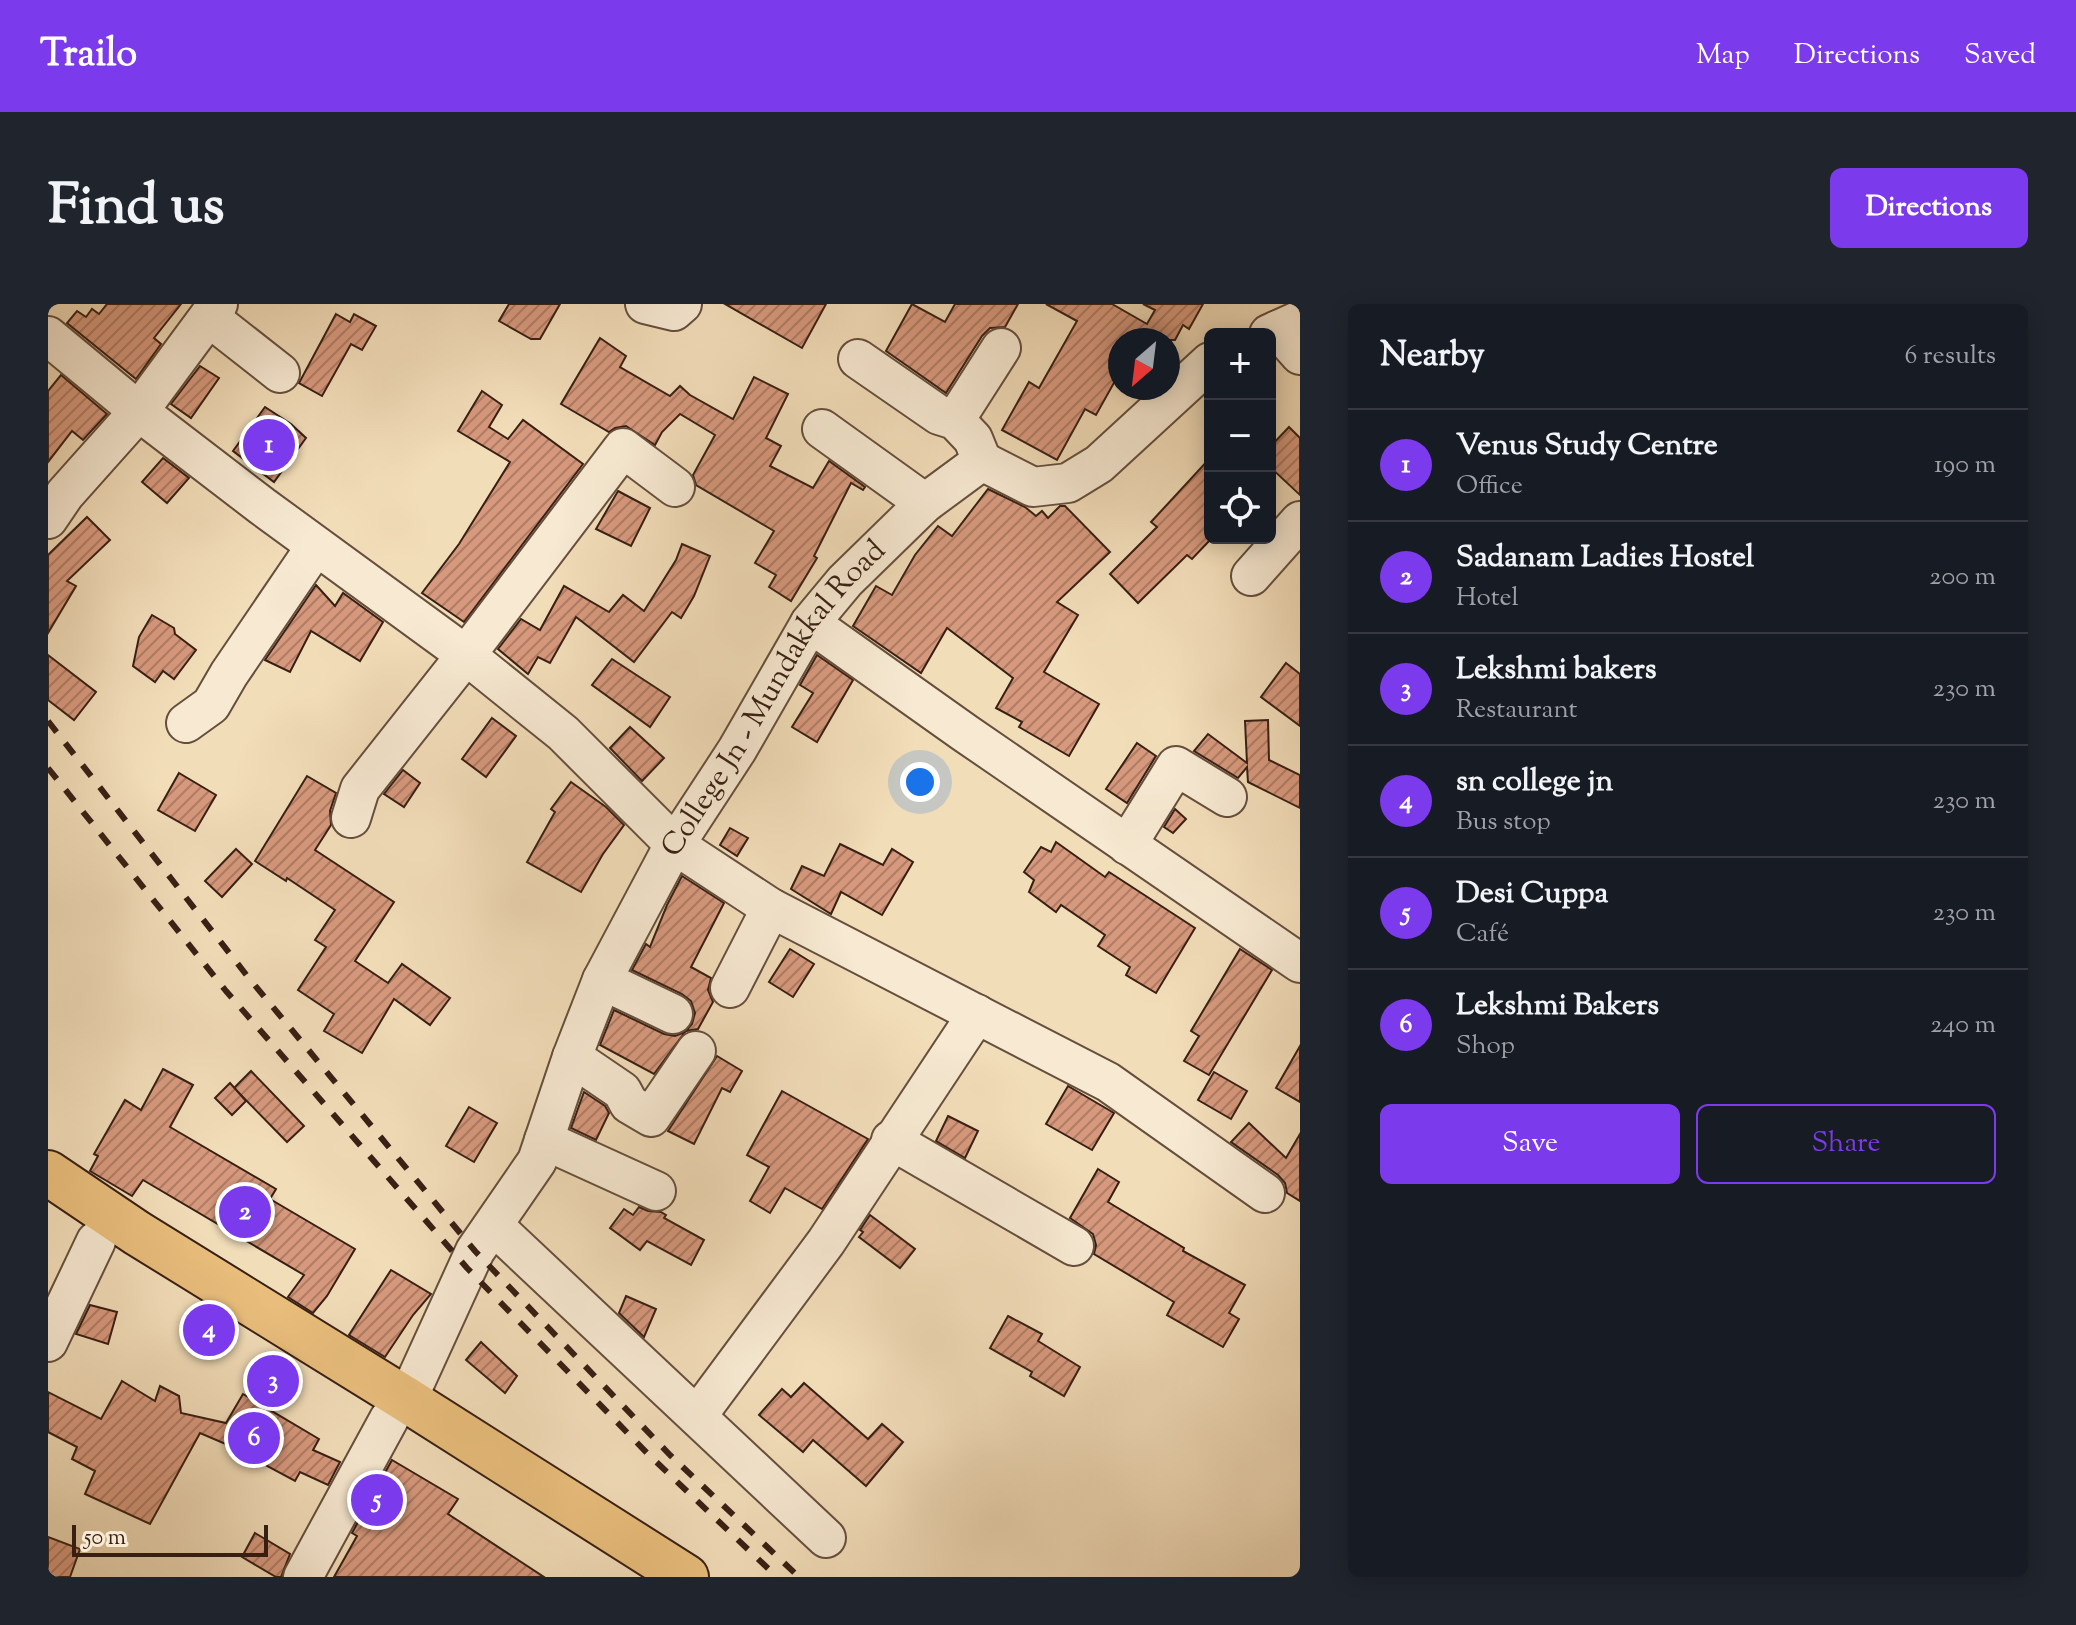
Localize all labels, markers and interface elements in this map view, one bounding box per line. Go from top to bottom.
text: Trailo [40,29,137,83]
text: Map [1696,36,1750,76]
text: Directions [1794,36,1920,76]
text: Saved [1964,36,2036,76]
text: Find us [48,168,224,249]
button: Directions [1830,168,2028,248]
north arrow [1108,328,1180,400]
map controls [1204,328,1276,544]
button: + [1204,328,1276,400]
text: Nearby [1380,332,1485,381]
text: 6 results [1904,338,1996,375]
button: − [1204,400,1276,472]
pin: 1 [243,415,295,475]
text: Venus Study Centre [1456,425,1718,468]
text: 1 [1402,447,1410,484]
text: 190 m [1934,447,1996,484]
text: Office [1456,468,1523,505]
button: locate [1204,472,1276,544]
street label: College Jn - Mundakkal Road [651,530,896,866]
text: Sadanam Ladies Hostel [1456,537,1754,580]
text: 2 [1400,559,1412,596]
text: 200 m [1929,559,1996,596]
text: Hotel [1456,580,1519,617]
text: Lekshmi bakers [1456,649,1656,692]
text: 3 [1401,671,1411,708]
text: 230 m [1933,671,1996,708]
text: Restaurant [1456,692,1577,729]
text: sn college jn [1456,761,1613,804]
your location [900,762,940,802]
text: 4 [1399,783,1413,820]
text: 230 m [1933,783,1996,820]
text: Bus stop [1456,804,1551,841]
text: Desi Cuppa [1456,873,1608,916]
text: 5 [1402,895,1410,932]
text: 230 m [1933,895,1996,932]
text: Café [1456,916,1509,953]
text: Lekshmi Bakers [1456,985,1659,1028]
text: 6 [1400,1007,1412,1044]
text: 240 m [1930,1007,1996,1044]
text: Shop [1456,1028,1515,1065]
button: Save [1380,1104,1680,1184]
button: Share [1696,1104,1996,1184]
pin: 2 [219,1182,271,1242]
pin: 4 [183,1300,235,1360]
pin: 3 [247,1351,299,1411]
pin: 6 [228,1408,280,1468]
pin: 5 [351,1470,403,1530]
scale bar [72,1521,268,1557]
text: 50 m [84,1523,126,1555]

